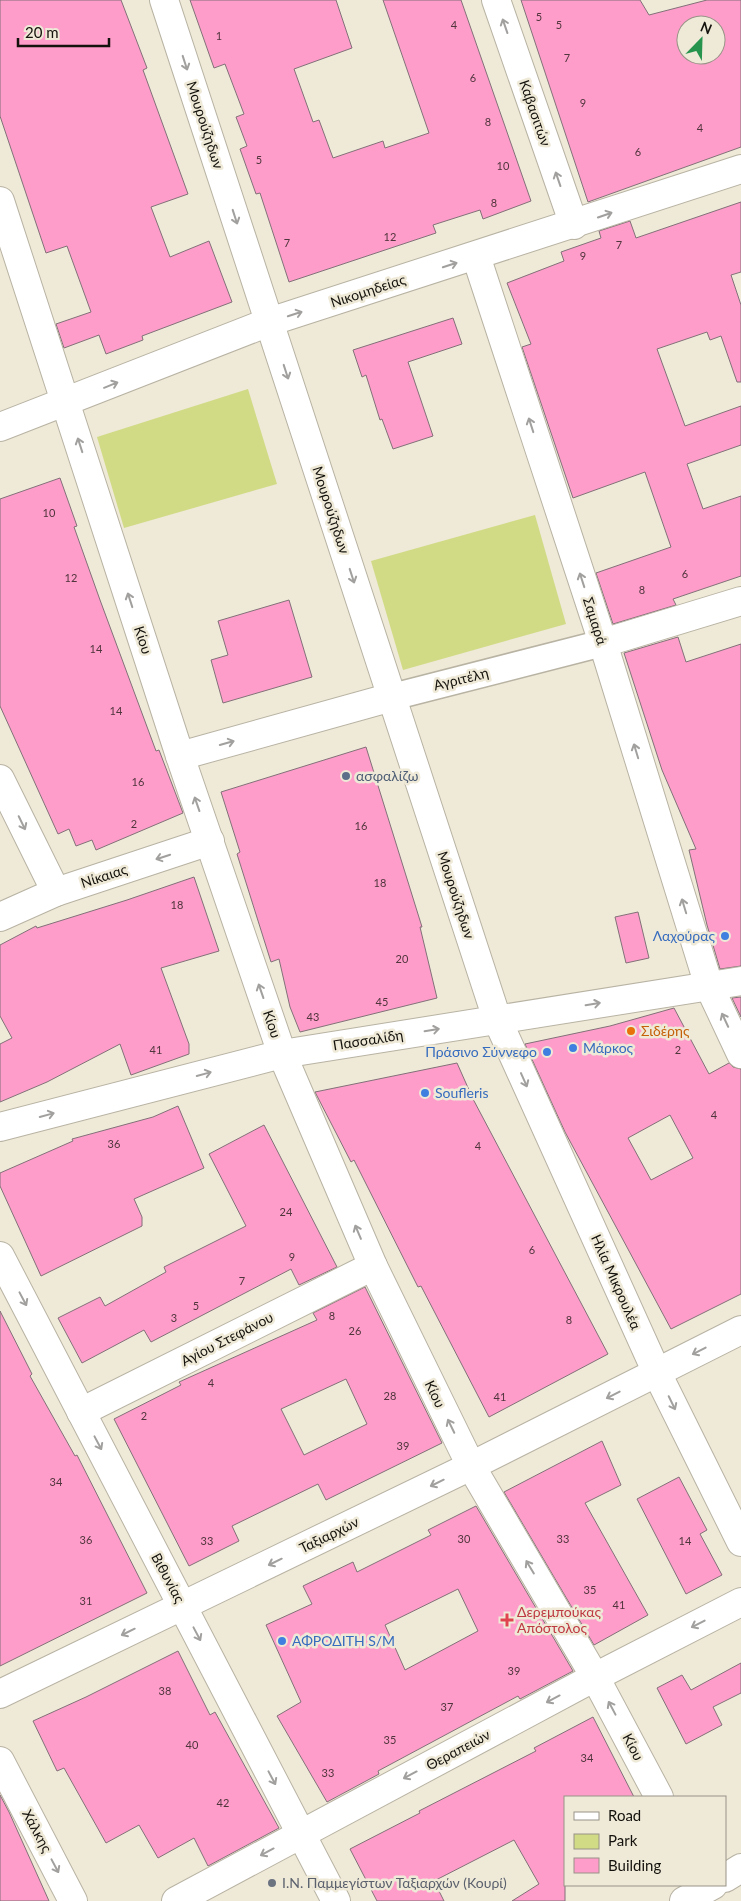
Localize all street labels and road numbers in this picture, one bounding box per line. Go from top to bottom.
street label: Καβασιτών [516,77,555,148]
street label: Μουρούζηδων [183,79,228,171]
street label: Νικομηδείας [328,270,408,311]
street label: Μουρούζηδων [309,464,354,556]
street label: Σαμαρά [580,595,611,648]
street label: Κίου [131,624,156,656]
street label: Αγριτέλη [432,664,490,694]
street label: Μουρούζηδων [434,849,479,941]
street label: Νίκαιας [79,860,130,891]
street label: Κίου [260,1008,285,1040]
street label: Πασσαλίδη [332,1026,404,1053]
street label: Ηλία Μικρουλέα [588,1232,645,1333]
street label: Αγίου Στεφάνου [178,1308,276,1369]
street label: Κίου [422,1377,449,1410]
street label: Ταξιαρχών [296,1513,361,1556]
street label: Βιθυνίας [148,1550,189,1606]
street label: Θεραπειών [423,1726,493,1774]
street label: Κίου [619,1730,648,1763]
street label: Χάλκης [19,1806,56,1856]

